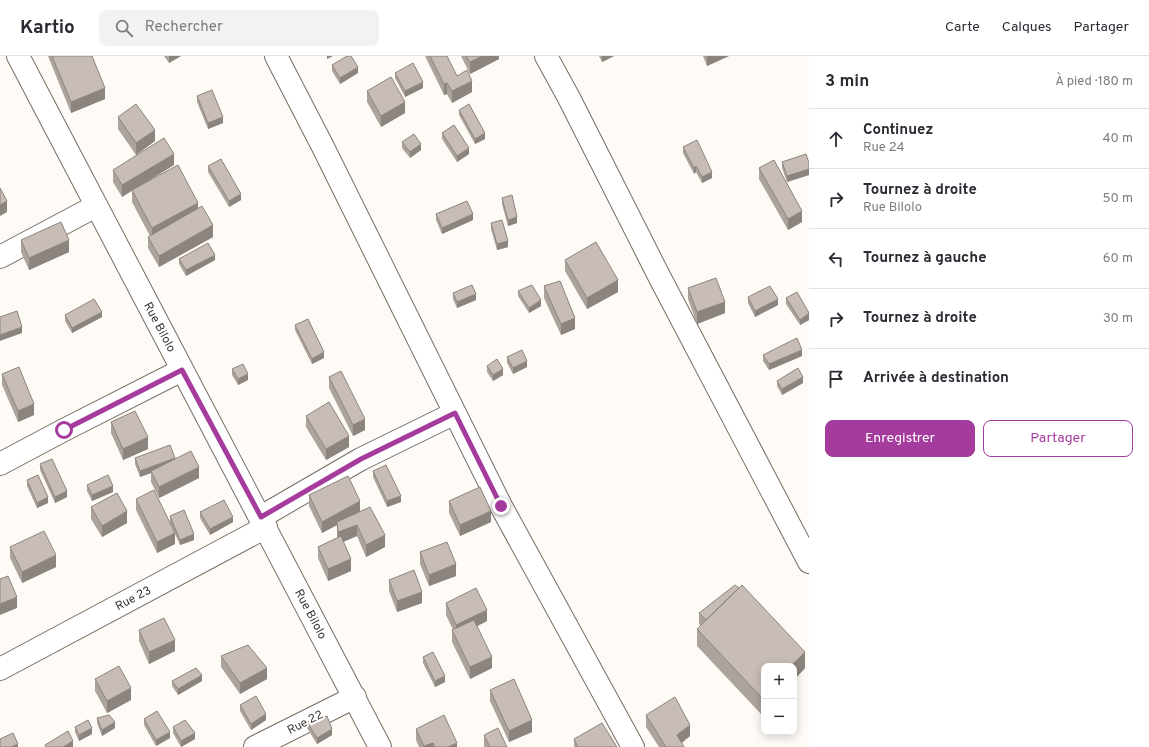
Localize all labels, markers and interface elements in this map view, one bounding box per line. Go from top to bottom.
search box [99,10,379,46]
text: Kartio [20,16,75,40]
icon: search [113,17,135,39]
text: Rechercher [145,18,223,37]
text: Carte [945,19,980,36]
text: Calques [1002,19,1052,36]
text: Partager [1074,19,1129,36]
text: 3 min [825,71,869,93]
text: À pied · 180 m [1055,74,1133,90]
text: Continuez [863,121,933,140]
icon: ahead [825,128,847,150]
text: 40 m [1103,131,1133,147]
text: Rue 24 [863,140,905,156]
text: Tournez à droite [863,181,977,200]
icon: right [825,188,847,210]
text: 50 m [1103,191,1133,207]
text: Rue Bilolo [863,200,922,216]
icon: left [825,248,847,270]
text: Tournez à gauche [863,249,987,268]
text: 60 m [1103,251,1133,267]
street label: Rue Bilolo [139,300,179,355]
icon: right [825,308,847,330]
text: Tournez à droite [863,309,977,328]
text: 30 m [1103,311,1133,327]
icon: arrive [825,368,847,390]
text: Arrivée à destination [863,369,1009,388]
button: Enregistrer [825,420,975,457]
button: Partager [983,420,1133,457]
route start [55,421,73,439]
route end [492,497,510,515]
street label: Rue 23 [113,583,154,615]
street label: Rue Bilolo [290,587,330,642]
map controls [761,663,797,735]
button: + [761,663,797,699]
button: − [761,699,797,735]
street label: Rue 22 [285,707,326,739]

